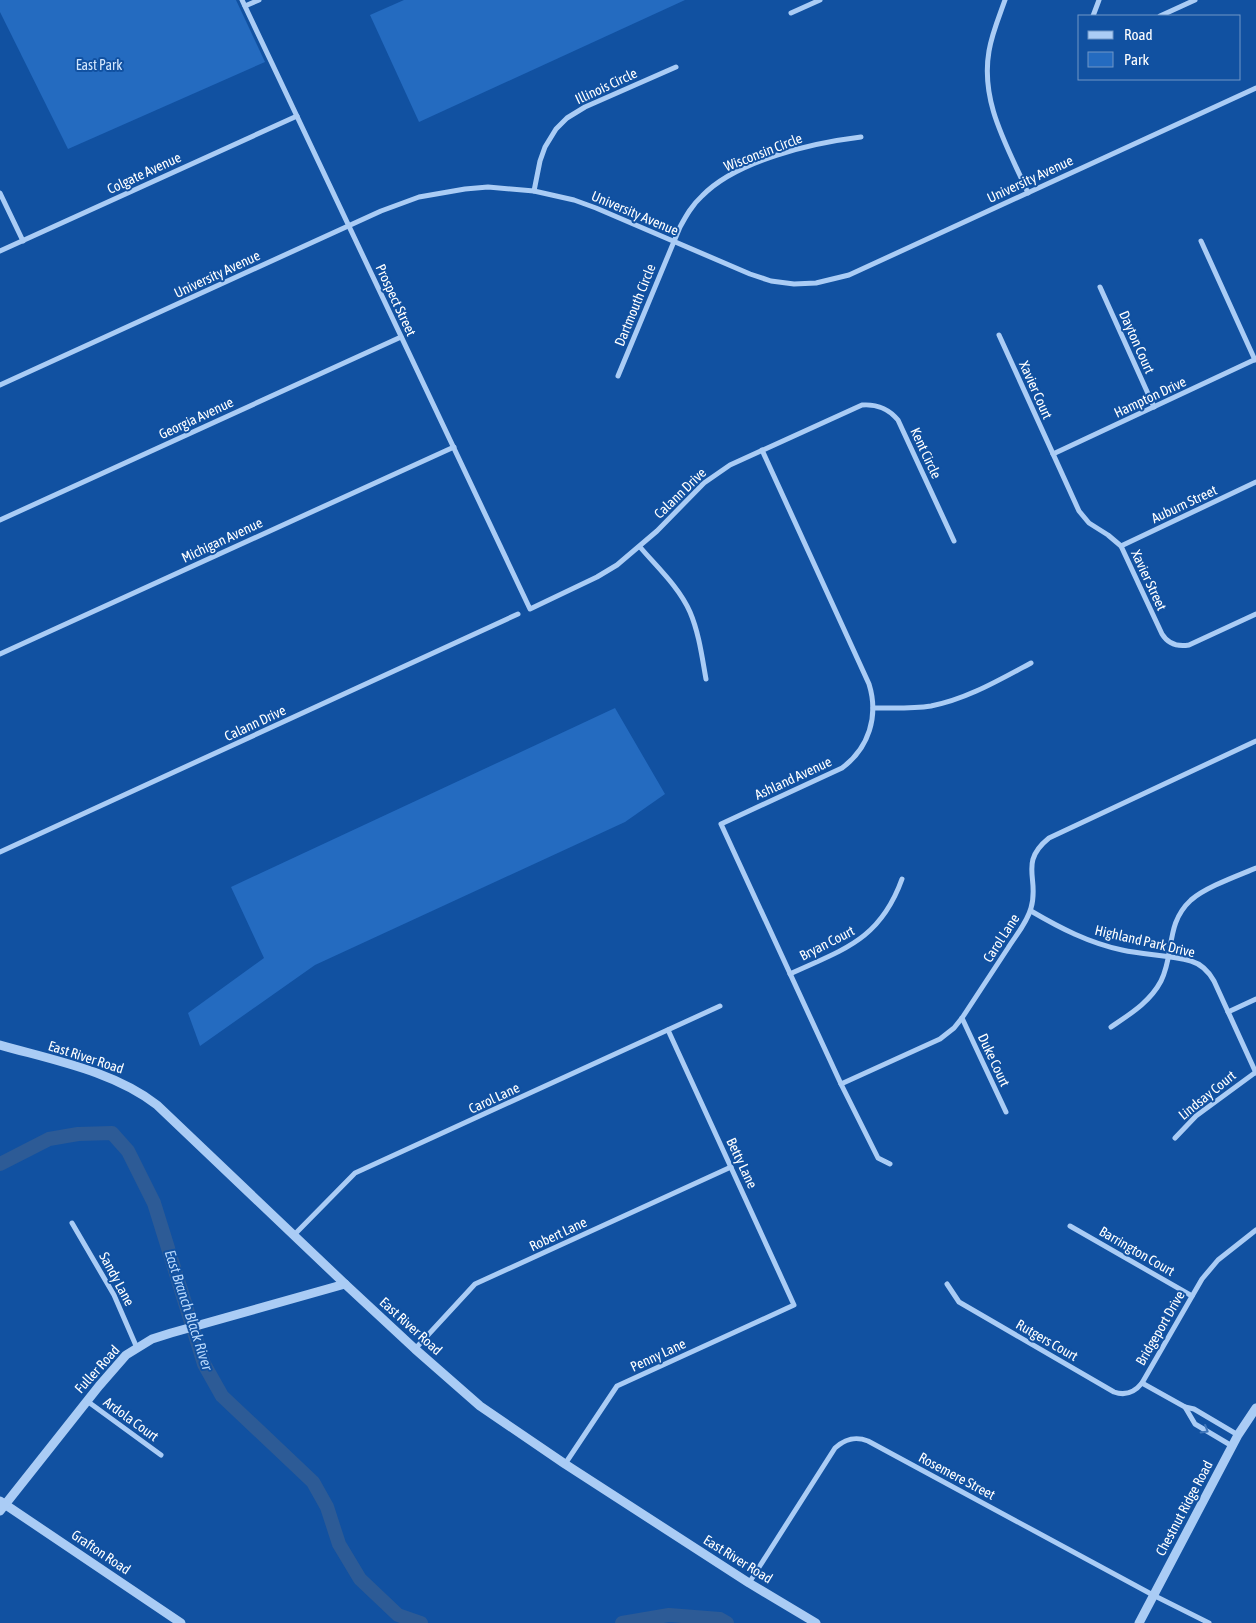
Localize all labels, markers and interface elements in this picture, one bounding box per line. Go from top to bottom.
legend [1078,15,1241,80]
text: Road [1124,26,1153,43]
text: Park [1124,51,1149,68]
park label: East Park [76,57,122,73]
street label: Illinois Circle [573,65,639,107]
street label: Wisconsin Circle [722,130,804,174]
street label: Colgate Avenue [105,149,183,197]
street label: University Avenue [984,152,1076,206]
street label: University Avenue [589,187,681,239]
street label: University Avenue [171,247,263,301]
street label: Prospect Street [372,262,420,338]
street label: Dartmouth Circle [611,262,659,348]
street label: Dayton Court [1116,308,1158,376]
street label: Xavier Court [1016,358,1056,422]
street label: Hampton Drive [1111,373,1189,421]
street label: Georgia Avenue [156,394,236,442]
street label: Kent Circle [907,425,945,481]
street label: Calann Drive [651,464,709,522]
street label: Auburn Street [1149,482,1219,526]
street label: Michigan Avenue [179,514,265,566]
street label: Xavier Street [1128,547,1170,613]
street label: Calann Drive [222,702,288,744]
street label: Ashland Avenue [752,753,834,803]
street label: Carol Lane [980,911,1022,965]
street label: Bryan Court [797,922,857,964]
street label: Highland Park Drive [1093,922,1197,960]
street label: Duke Court [975,1031,1013,1089]
street label: East River Road [46,1037,126,1077]
street label: Lindsay Court [1175,1067,1239,1123]
street label: Carol Lane [466,1079,522,1117]
street label: Betty Lane [723,1135,761,1191]
street label: Robert Lane [527,1214,589,1254]
street label: Barrington Court [1097,1223,1177,1279]
water label: East Branch Black River [162,1248,217,1373]
street label: Sandy Lane [96,1249,138,1309]
street label: Bridgeport Drive [1132,1288,1188,1368]
street label: East River Road [377,1294,445,1358]
street label: Rutgers Court [1013,1316,1081,1364]
street label: Penny Lane [628,1335,688,1375]
street label: Fuller Road [71,1342,123,1396]
street label: Ardola Court [100,1394,162,1444]
one-way arrow [1200,1423,1209,1433]
street label: Rosemere Street [916,1449,998,1503]
street label: Chestnut Ridge Road [1152,1458,1216,1558]
street label: Grafton Road [69,1526,133,1578]
street label: East River Road [701,1531,775,1587]

